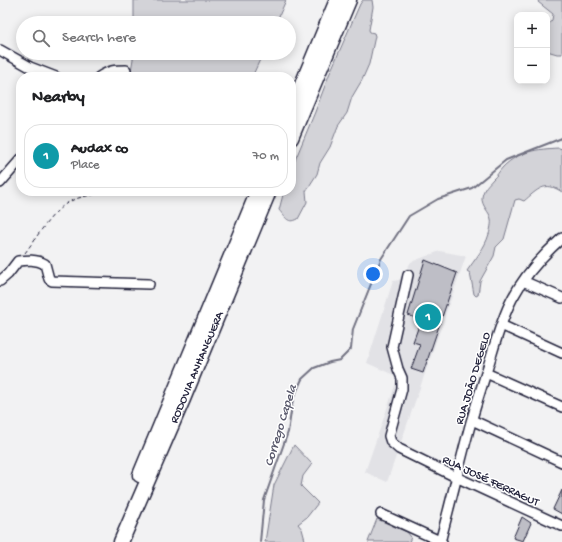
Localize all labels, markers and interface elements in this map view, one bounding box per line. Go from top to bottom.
map controls [514,12,550,84]
button: + [514,12,550,48]
search box [16,16,296,60]
icon: search [30,27,52,49]
text: Search here [62,29,136,47]
button: − [514,48,550,84]
text: Nearby [32,88,85,108]
text: Audax co [71,140,128,158]
text: 1 [43,149,49,164]
text: 70 m [253,149,279,164]
text: Place [71,158,99,173]
your location [363,264,383,284]
pin: 1 [415,302,441,332]
street label: RODOVIA ANHANGUERA [168,309,228,426]
street label: RUA JOÃO DEGELO [453,331,495,426]
water label: Corrego Capela [262,382,301,468]
street label: RUA JOSÉ FERRAGUT [440,453,542,511]

